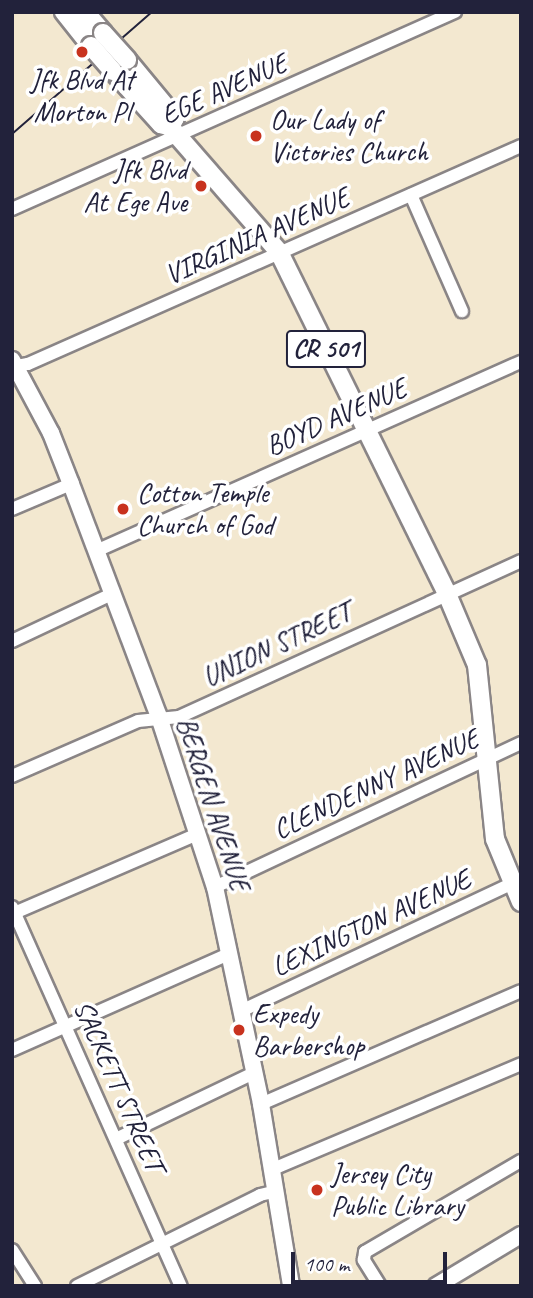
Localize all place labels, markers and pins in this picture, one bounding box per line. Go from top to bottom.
marker: Jfk Blvd At Morton Pl [74,44,90,60]
place label: Jfk Blvd At Morton Pl [30,63,134,129]
place label: Our Lady of Victories Church [270,103,429,169]
marker: Our Lady of Victories Church [248,128,264,144]
place label: Jfk Blvd At Ege Ave [84,153,187,219]
marker: Jfk Blvd At Ege Ave [193,178,209,194]
place label: Cotton Temple Church of God [137,476,273,542]
marker: Cotton Temple Church of God [115,501,131,517]
place label: Expedy Barbershop [253,997,364,1063]
marker: Expedy Barbershop [231,1022,247,1038]
place label: Jersey City Public Library [331,1157,463,1223]
marker: Jersey City Public Library [309,1182,325,1198]

